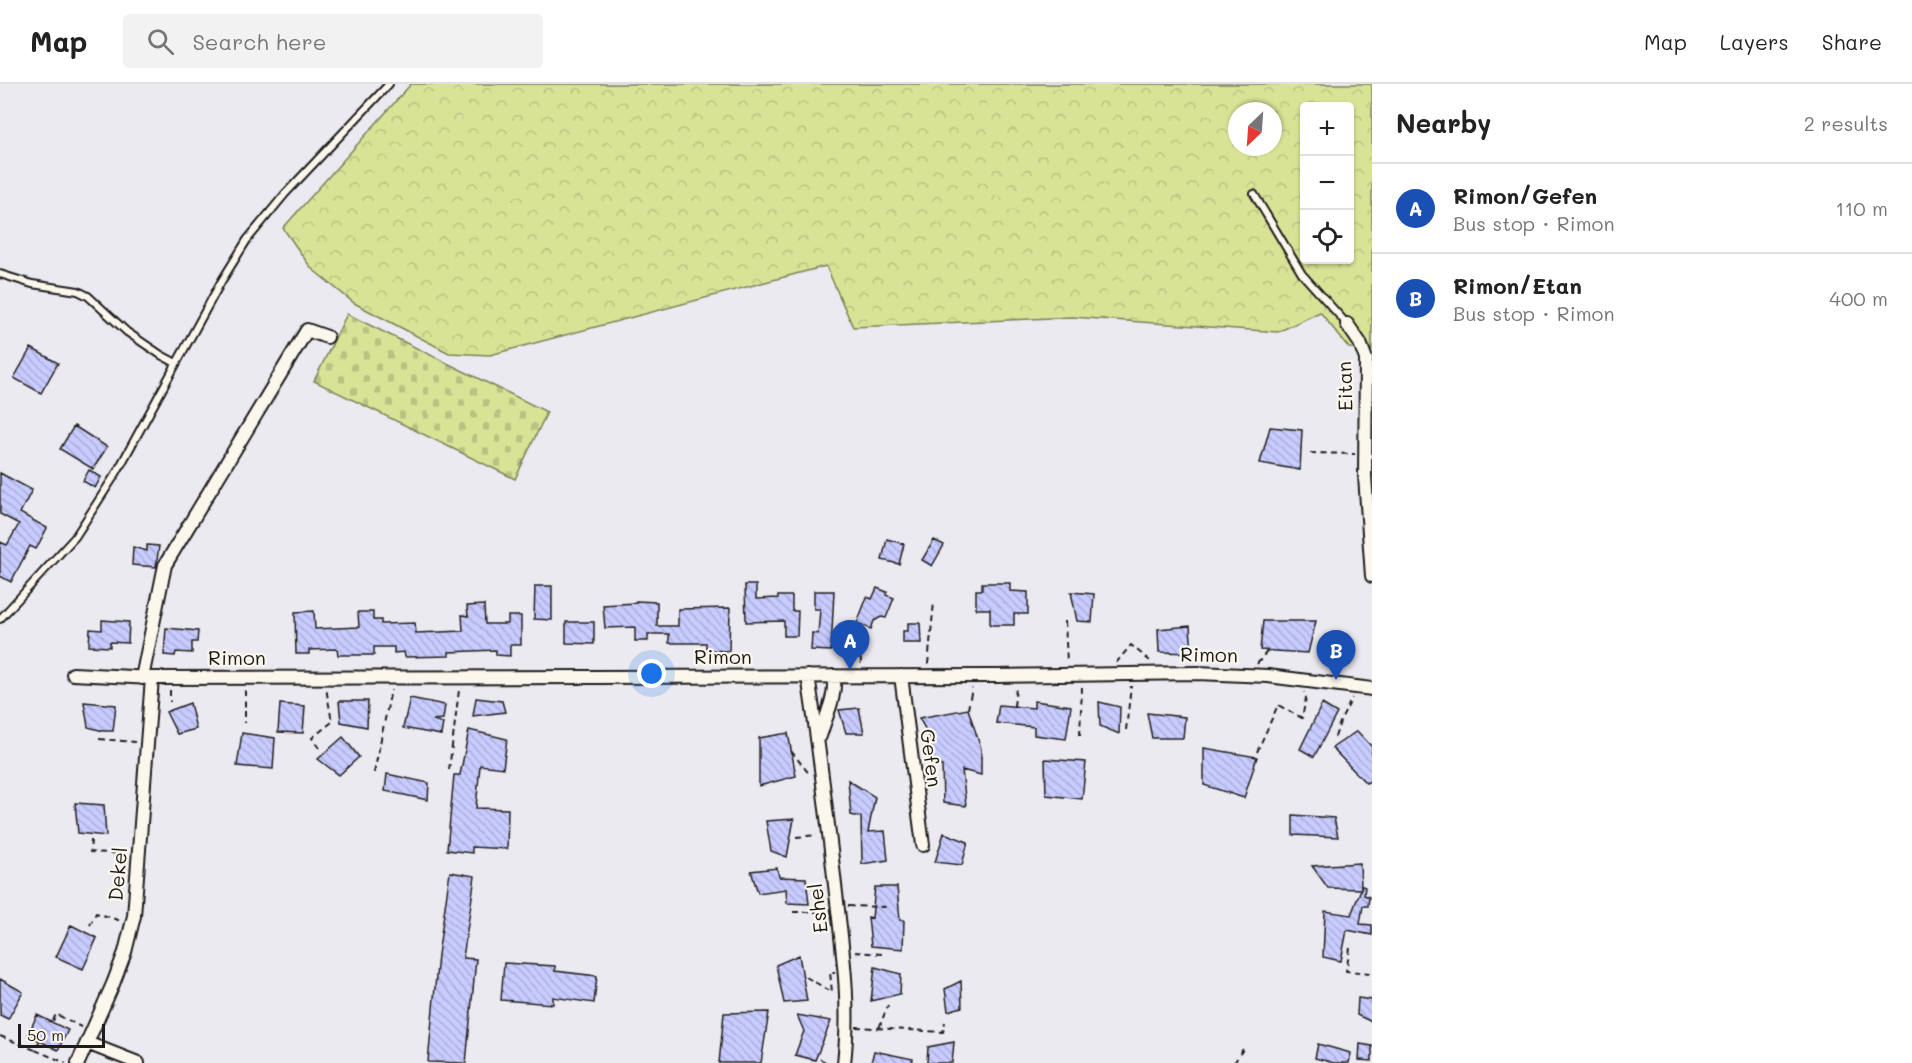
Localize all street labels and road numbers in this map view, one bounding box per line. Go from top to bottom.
street label: Eitan [1330,361,1358,411]
street label: Rimon [1180,640,1238,668]
street label: Rimon [694,643,752,669]
street label: Rimon [208,644,266,670]
street label: Gefen [915,727,949,789]
street label: Dekel [102,846,132,902]
street label: Eshel [801,882,833,934]

